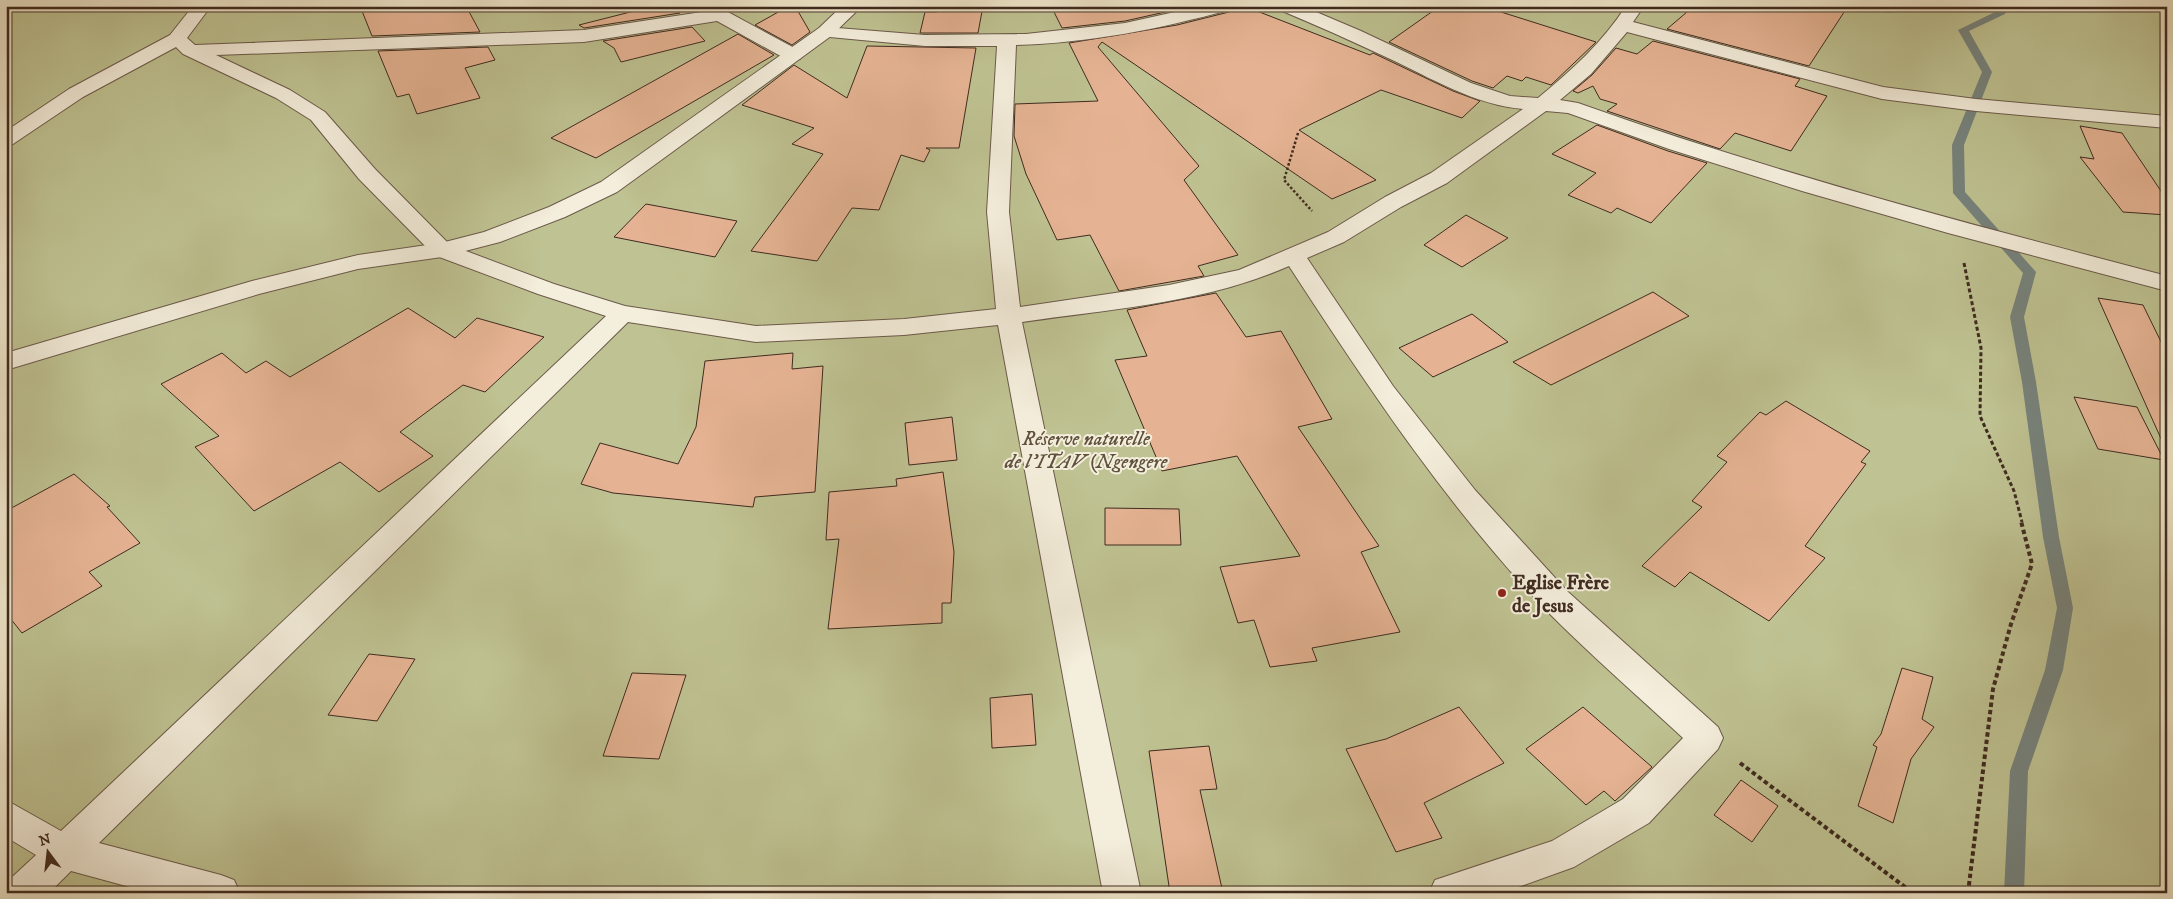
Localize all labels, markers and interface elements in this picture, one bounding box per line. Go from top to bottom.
park label: Réserve naturelle de l'ITAV (Ngengere [1004,427,1168,475]
place label: Eglise Frère de Jesus [1512,571,1610,619]
marker: Eglise Frère de Jesus [1496,587,1508,599]
north arrow [22,826,72,876]
text: N [37,830,53,851]

